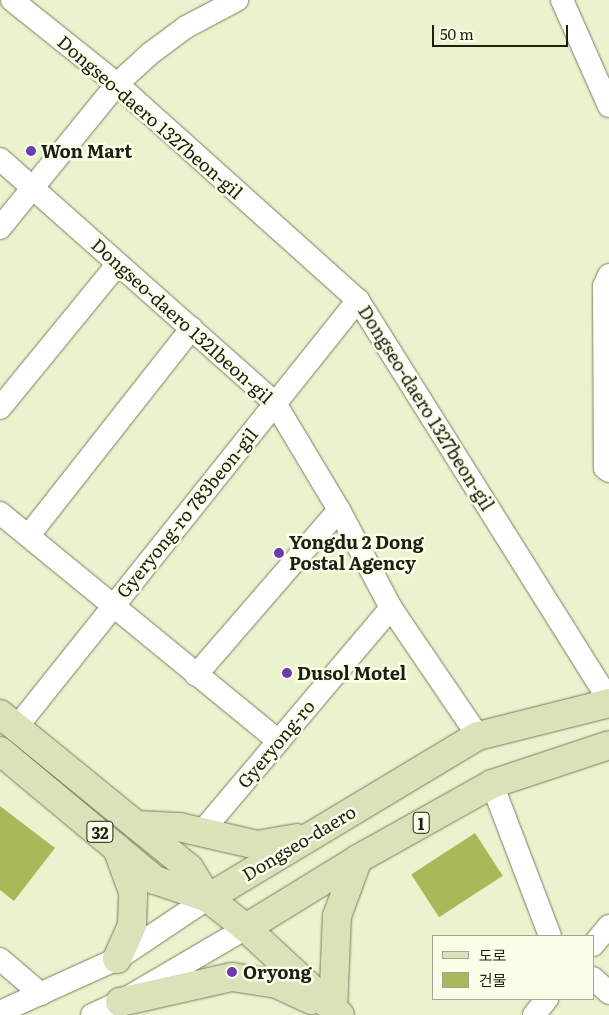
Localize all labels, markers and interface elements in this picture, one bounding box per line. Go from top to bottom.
scale bar [434,15,570,47]
text: 50 m [440,22,474,45]
street label: Dongseo-daero 1327beon-gil [53,31,247,203]
place label: Won Mart [41,140,132,162]
marker: Won Mart [25,145,37,157]
street label: Dongseo-daero 1321beon-gil [87,234,277,408]
street label: Dongseo-daero 1327beon-gil [354,301,498,515]
street label: Gyeryong-ro 783beon-gil [112,424,262,602]
place label: Yongdu 2 Dong Postal Agency [289,532,424,574]
marker: Yongdu 2 Dong Postal Agency [273,547,285,559]
place label: Dusol Motel [297,662,406,684]
marker: Dusol Motel [281,667,293,679]
street label: Gyeryong-ro [233,696,319,792]
street label: Dongseo-daero [238,801,360,885]
road number: 1 [412,810,430,836]
road number: 32 [86,819,114,846]
legend [432,935,594,1000]
text: 도로 [479,943,507,966]
place label: Oryong [243,961,312,983]
marker: Oryong [225,965,239,979]
text: 건물 [479,968,507,991]

